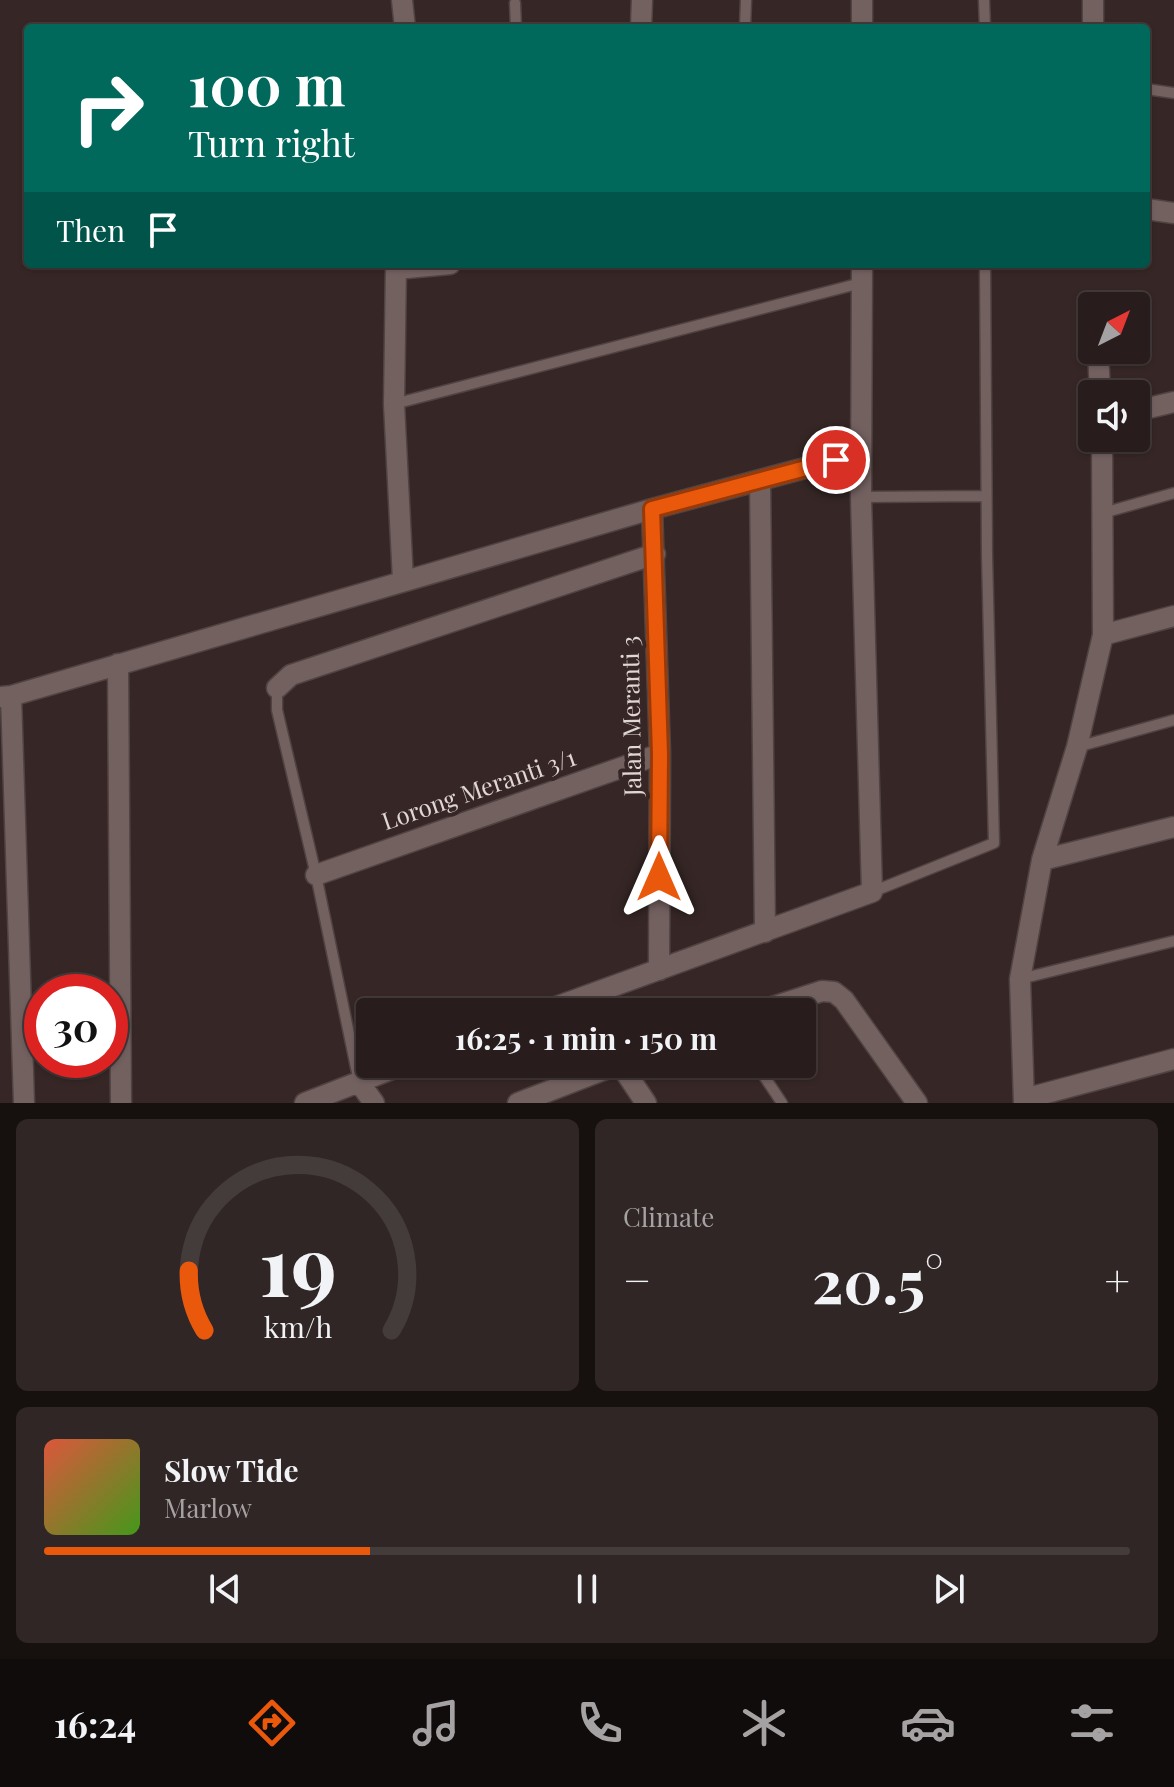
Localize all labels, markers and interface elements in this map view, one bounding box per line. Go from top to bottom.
text: 100 m [188,46,345,121]
icon: right [56,56,160,160]
text: Turn right [188,118,355,166]
icon: arrive [141,208,185,252]
text: Then [56,210,125,250]
north arrow [1078,292,1150,364]
map controls [1078,292,1150,452]
button: sound [1078,380,1150,452]
pin [802,426,870,494]
icon: arrive [814,438,858,482]
street label: Jalan Meranti 3 [613,636,647,797]
street label: Lorong Meranti 3/1 [377,740,580,836]
position arrow [617,835,701,919]
speed limit sign: 30 [24,974,128,1078]
text: 16:25 · 1 min · 150 m [455,1018,717,1058]
text: Climate [623,1199,714,1234]
text: 19 [259,1207,336,1318]
text: 20.5° [812,1239,944,1319]
text: − [623,1249,651,1308]
text: + [1104,1249,1130,1308]
text: km/h [263,1307,332,1345]
text: Slow Tide [164,1450,299,1490]
text: Marlow [164,1490,252,1525]
icon: previous [203,1567,247,1611]
icon: pause [565,1567,609,1611]
icon: next [927,1567,971,1611]
icon: directions [244,1695,300,1751]
icon: music [408,1695,464,1751]
icon: phone [572,1695,628,1751]
icon: climate [736,1695,792,1751]
icon: car [900,1695,956,1751]
icon: filters [1064,1695,1120,1751]
text: 16:24 [54,1699,136,1747]

